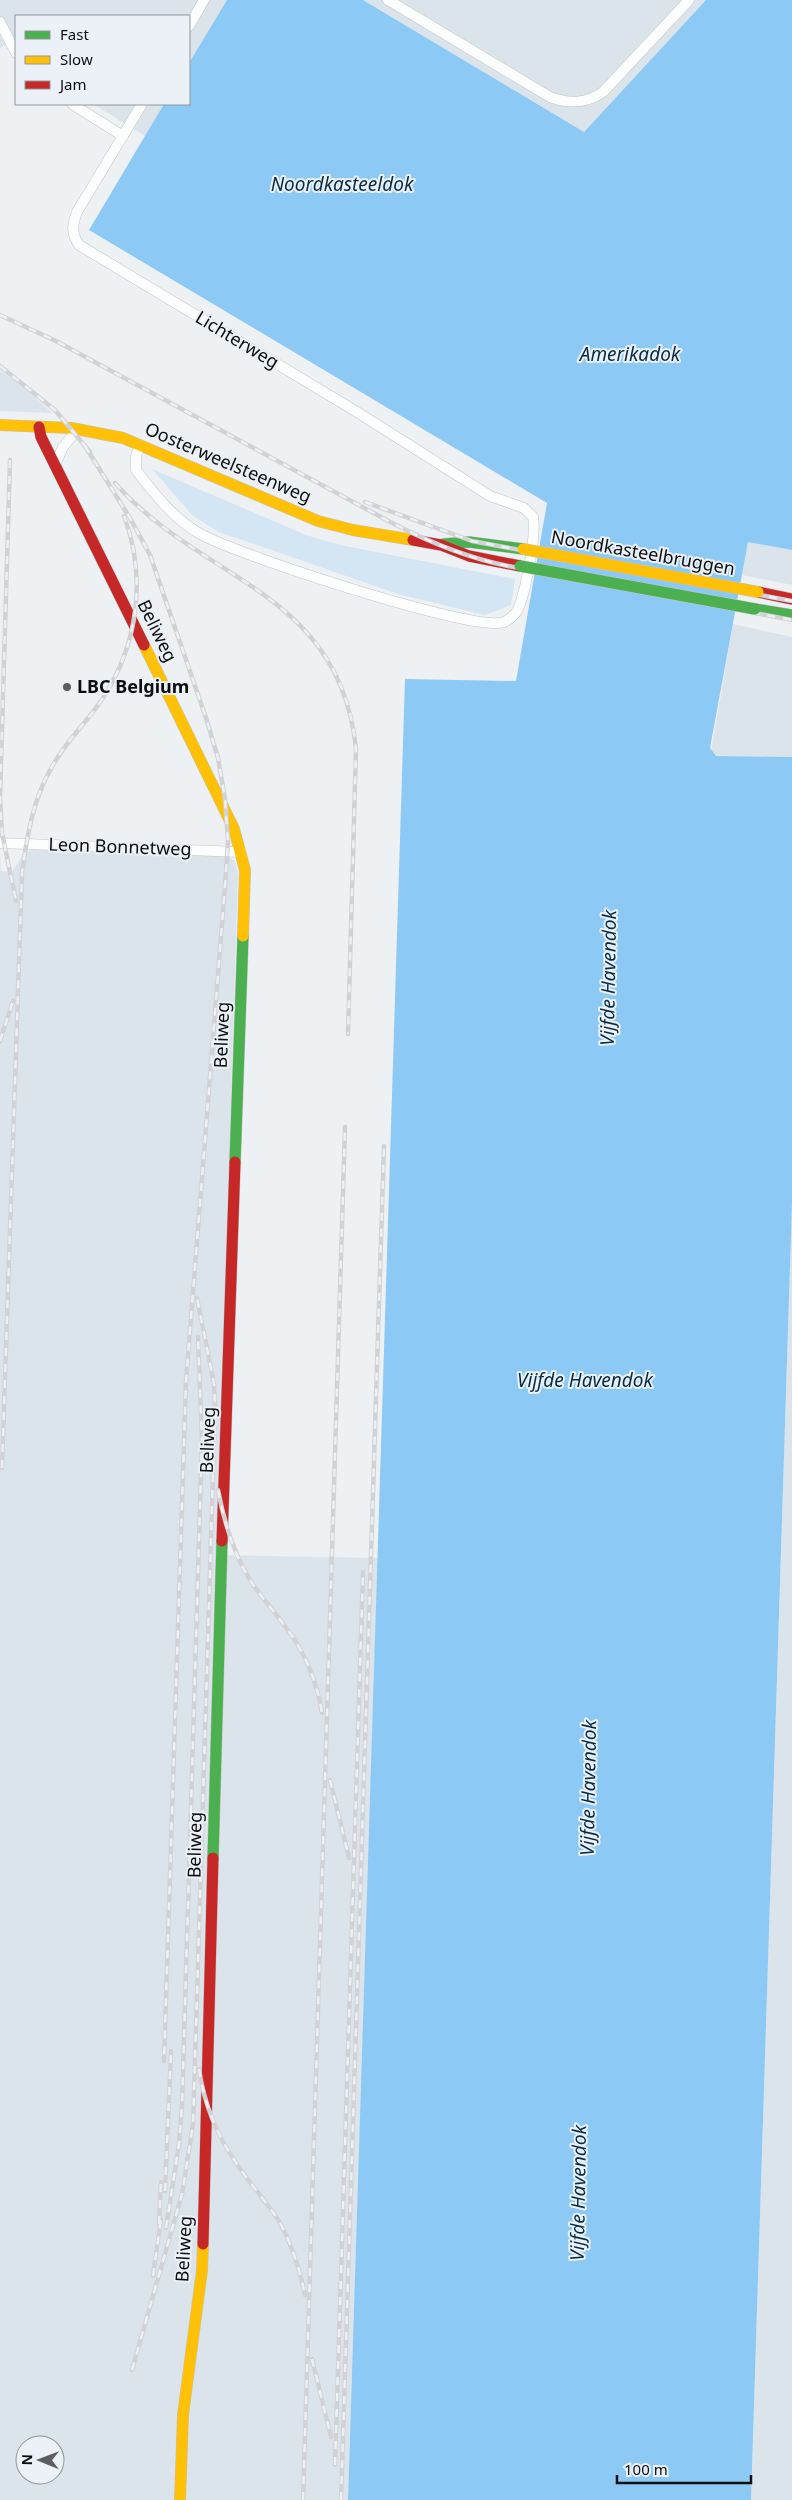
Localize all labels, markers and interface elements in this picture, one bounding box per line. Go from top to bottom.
legend [15,15,190,105]
text: Fast [60,24,89,44]
text: Slow [60,49,93,69]
text: Jam [58,74,87,94]
water label: Noordkasteeldok [271,171,414,197]
street label: Lichterweg [191,305,284,373]
water label: Amerikadok [578,341,681,367]
street label: Oosterweelsteenweg [141,416,315,508]
street label: Noordkasteelbruggen [549,524,737,580]
street label: Beliweg [133,595,183,666]
place label: LBC Belgium [77,674,189,698]
marker: LBC Belgium [61,681,73,693]
street label: Leon Bonnetweg [48,832,192,860]
water label: Vijfde Havendok [594,909,622,1046]
street label: Beliweg [208,1001,234,1069]
water label: Vijfde Havendok [517,1367,654,1393]
street label: Beliweg [194,1406,220,1474]
water label: Vijfde Havendok [574,1719,602,1856]
street label: Beliweg [181,1812,207,1878]
water label: Vijfde Havendok [564,2124,592,2261]
street label: Beliweg [169,2215,197,2283]
north arrow [15,2435,65,2485]
scale bar [617,2452,751,2484]
text: N [17,2454,36,2466]
text: 100 m [624,2459,668,2479]

